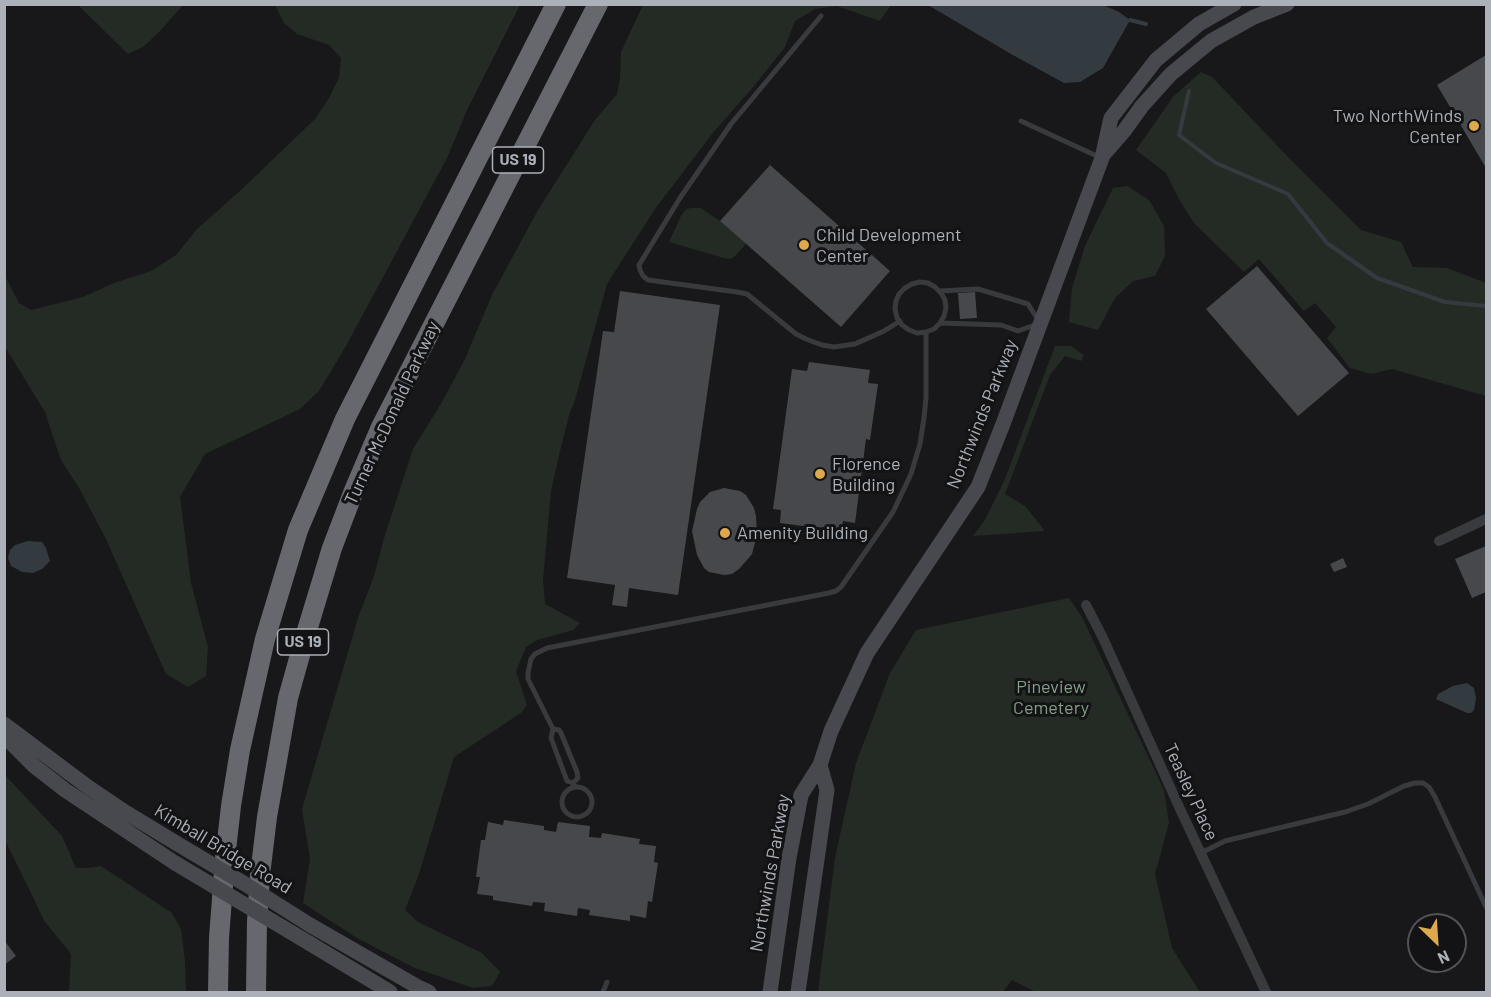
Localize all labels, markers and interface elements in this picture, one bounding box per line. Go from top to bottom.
place label: Two NorthWinds Center [1333,105,1462,148]
marker: Two NorthWinds Center [1467,119,1481,133]
road number: US 19 [492,147,544,173]
place label: Child Development Center [816,224,962,266]
marker: Child Development Center [797,238,811,252]
street label: Turner McDonald Parkway [340,318,444,508]
street label: Northwinds Parkway [942,336,1022,492]
place label: Florence Building [832,453,901,496]
marker: Florence Building [813,467,827,481]
place label: Amenity Building [737,522,868,544]
marker: Amenity Building [718,526,732,540]
road number: US 19 [278,629,328,655]
park label: Pineview Cemetery [1013,676,1089,718]
street label: Teasley Place [1159,740,1223,844]
street label: Northwinds Parkway [746,793,794,953]
street label: Kimball Bridge Road [150,800,296,898]
north arrow [1407,913,1467,973]
text: N [1435,947,1453,969]

